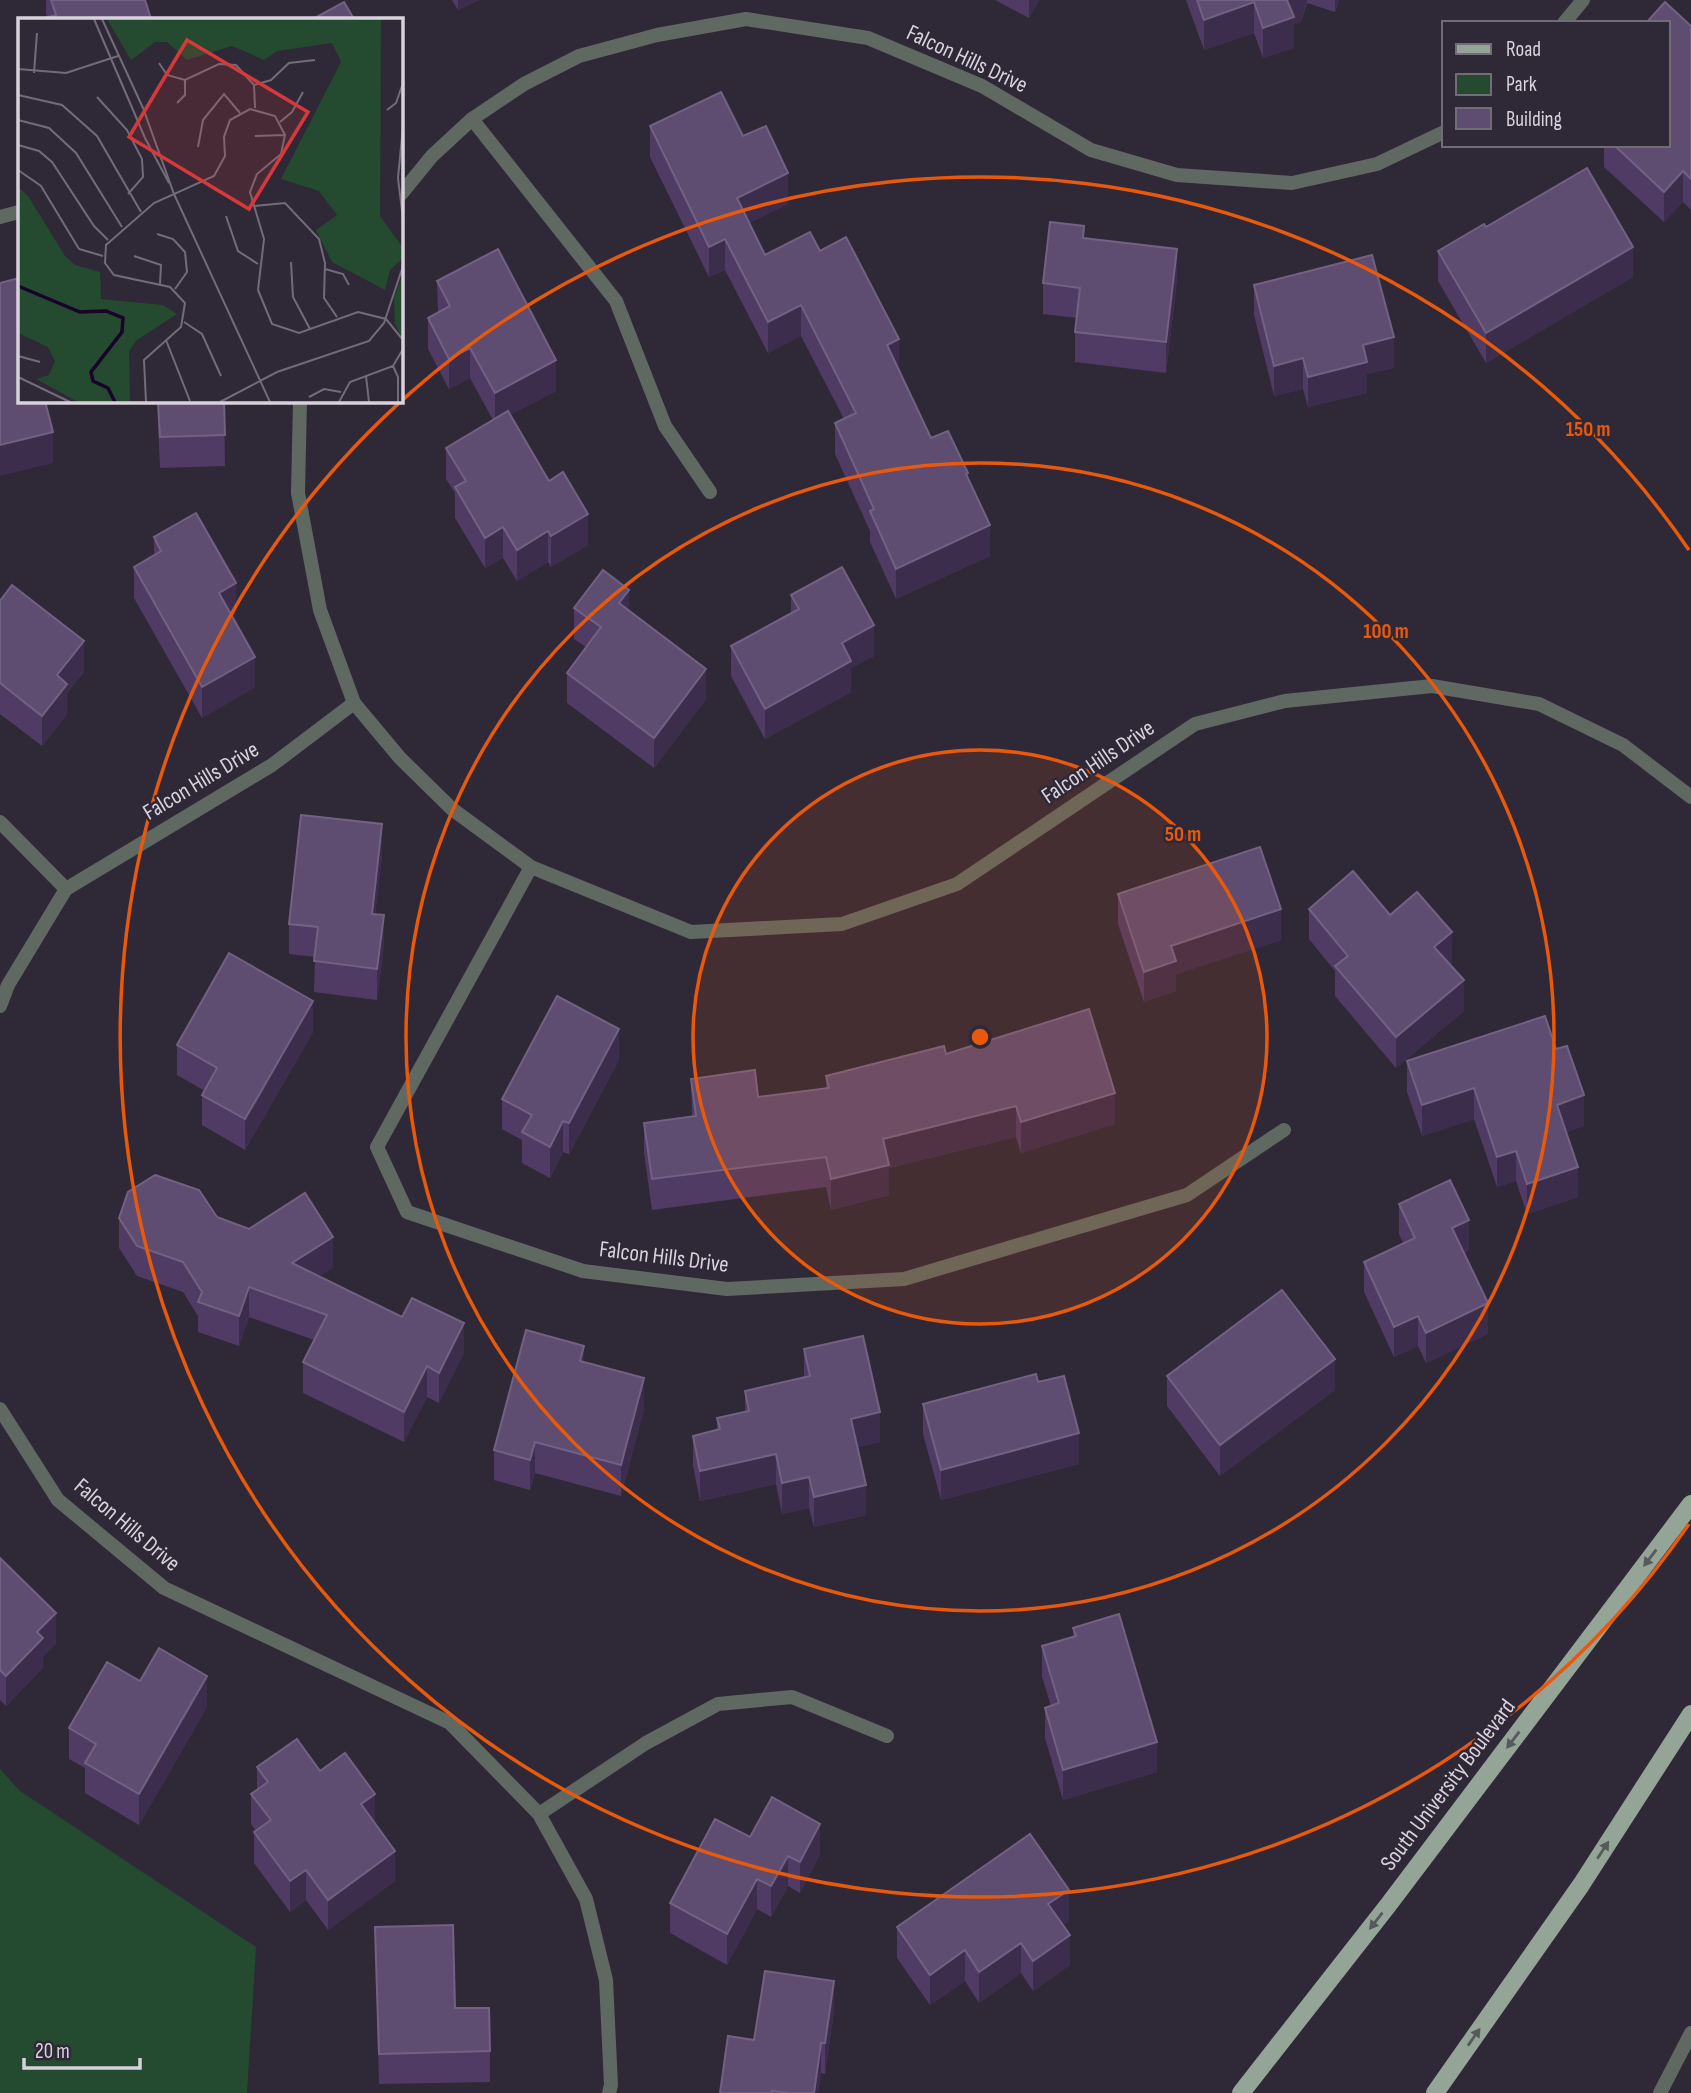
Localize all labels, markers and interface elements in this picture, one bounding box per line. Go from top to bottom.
inset map [18,18,402,402]
street label: Falcon Hills Drive [902,19,1032,99]
legend [1442,21,1670,147]
text: Road [1506,37,1541,62]
text: Park [1506,72,1537,97]
text: Building [1506,107,1562,132]
text: 150 m [1566,417,1610,442]
text: 100 m [1363,619,1409,644]
street label: Falcon Hills Drive [1036,714,1160,810]
street label: Falcon Hills Drive [138,735,264,827]
text: 50 m [1165,822,1201,847]
centre of rings [968,1025,992,1049]
street label: Falcon Hills Drive [598,1235,730,1279]
street label: Falcon Hills Drive [68,1472,186,1578]
one-way arrow [1643,1549,1657,1567]
street label: South University Boulevard [1374,1694,1522,1876]
one-way arrow [1506,1730,1520,1749]
one-way arrow [1596,1841,1610,1859]
one-way arrow [1369,1912,1383,1930]
scale bar [24,2026,140,2070]
one-way arrow [1467,2028,1481,2046]
text: 20 m [35,2039,70,2064]

